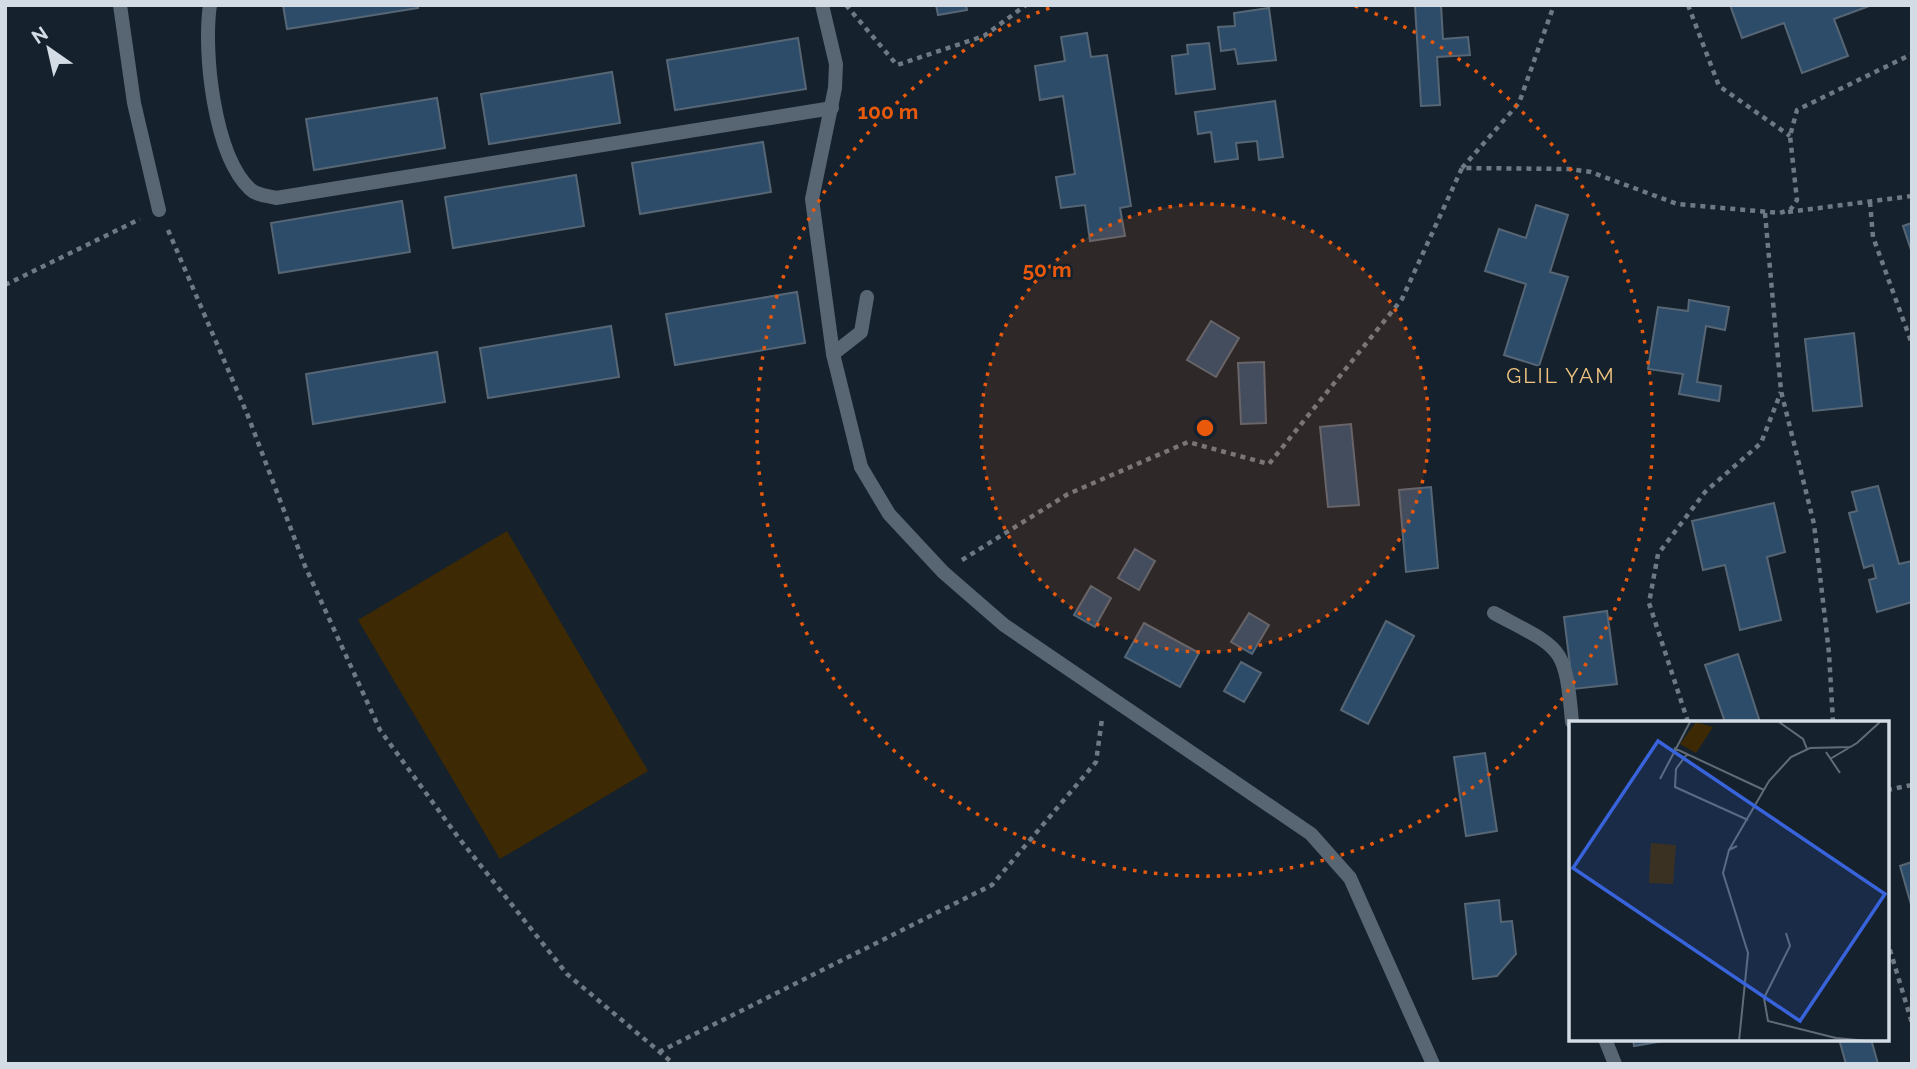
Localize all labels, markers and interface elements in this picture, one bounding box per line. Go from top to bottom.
north arrow [14,14,84,84]
text: N [27,22,52,48]
text: 100 m [858,99,918,124]
text: 50 m [1022,257,1072,282]
district label: GLIL YAM [1506,363,1616,388]
centre of rings [1193,416,1217,440]
inset map [1569,721,1889,1041]

